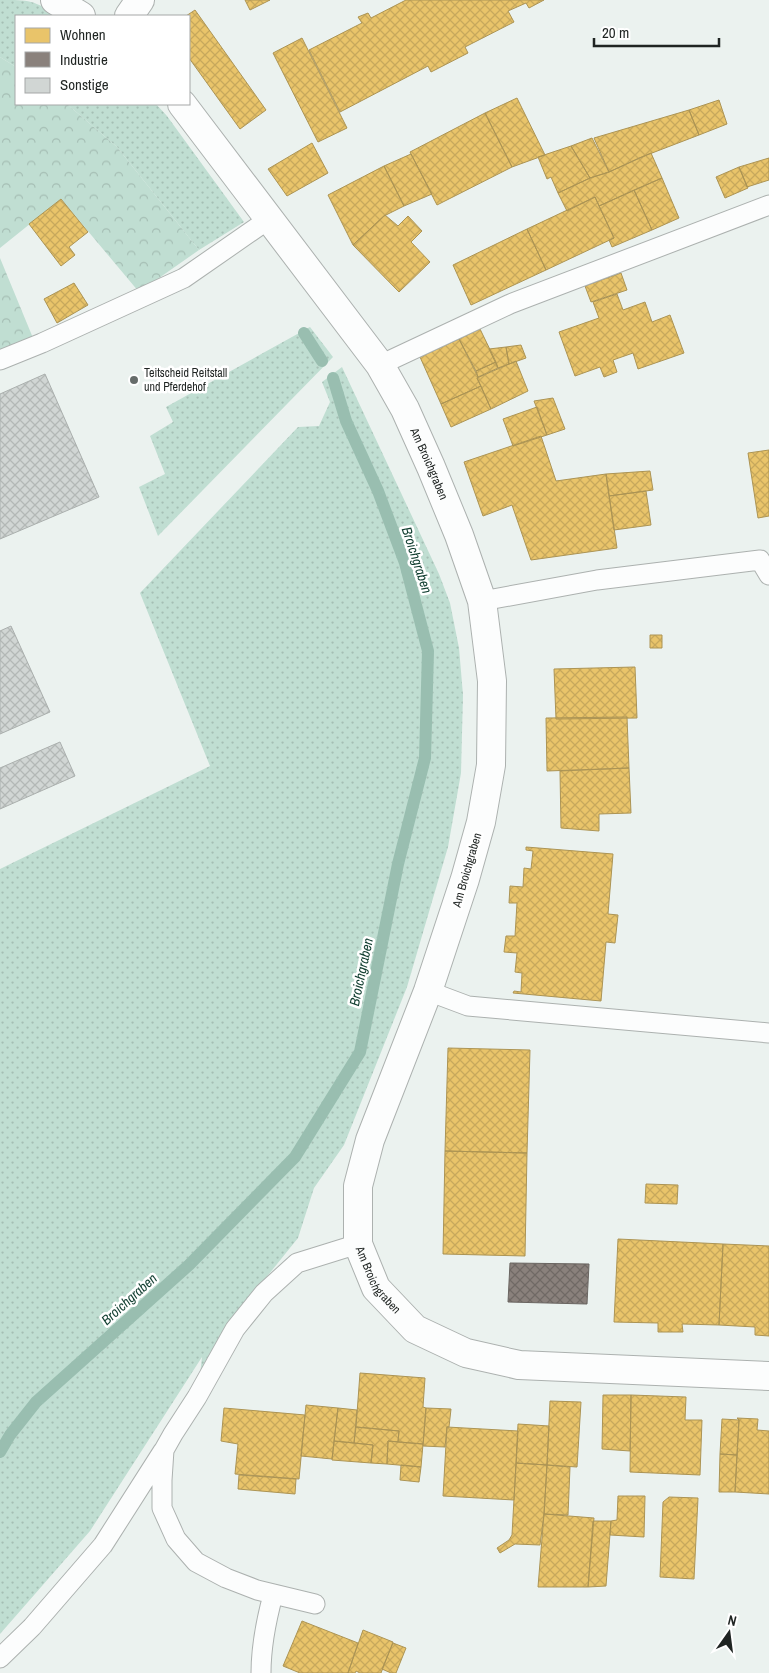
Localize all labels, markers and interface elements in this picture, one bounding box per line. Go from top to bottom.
legend [15,15,190,105]
scale bar [594,15,719,47]
text: 20 m [602,22,629,43]
text: Wohnen [60,24,106,45]
text: Industrie [60,49,108,70]
text: Sonstige [60,74,109,95]
place label: Teitscheid Reitstall und Pferdehof [144,365,227,395]
marker: Teitscheid Reitstall und Pferdehof [128,374,140,386]
street label: Am Broichgraben [406,424,452,502]
water label: Broichgraben [398,524,436,596]
street label: Am Broichgraben [448,831,485,910]
water label: Broichgraben [345,936,377,1008]
street label: Am Broichgraben [351,1243,404,1317]
water label: Broichgraben [97,1269,161,1329]
north arrow [704,1608,754,1658]
text: N [726,1611,738,1630]

